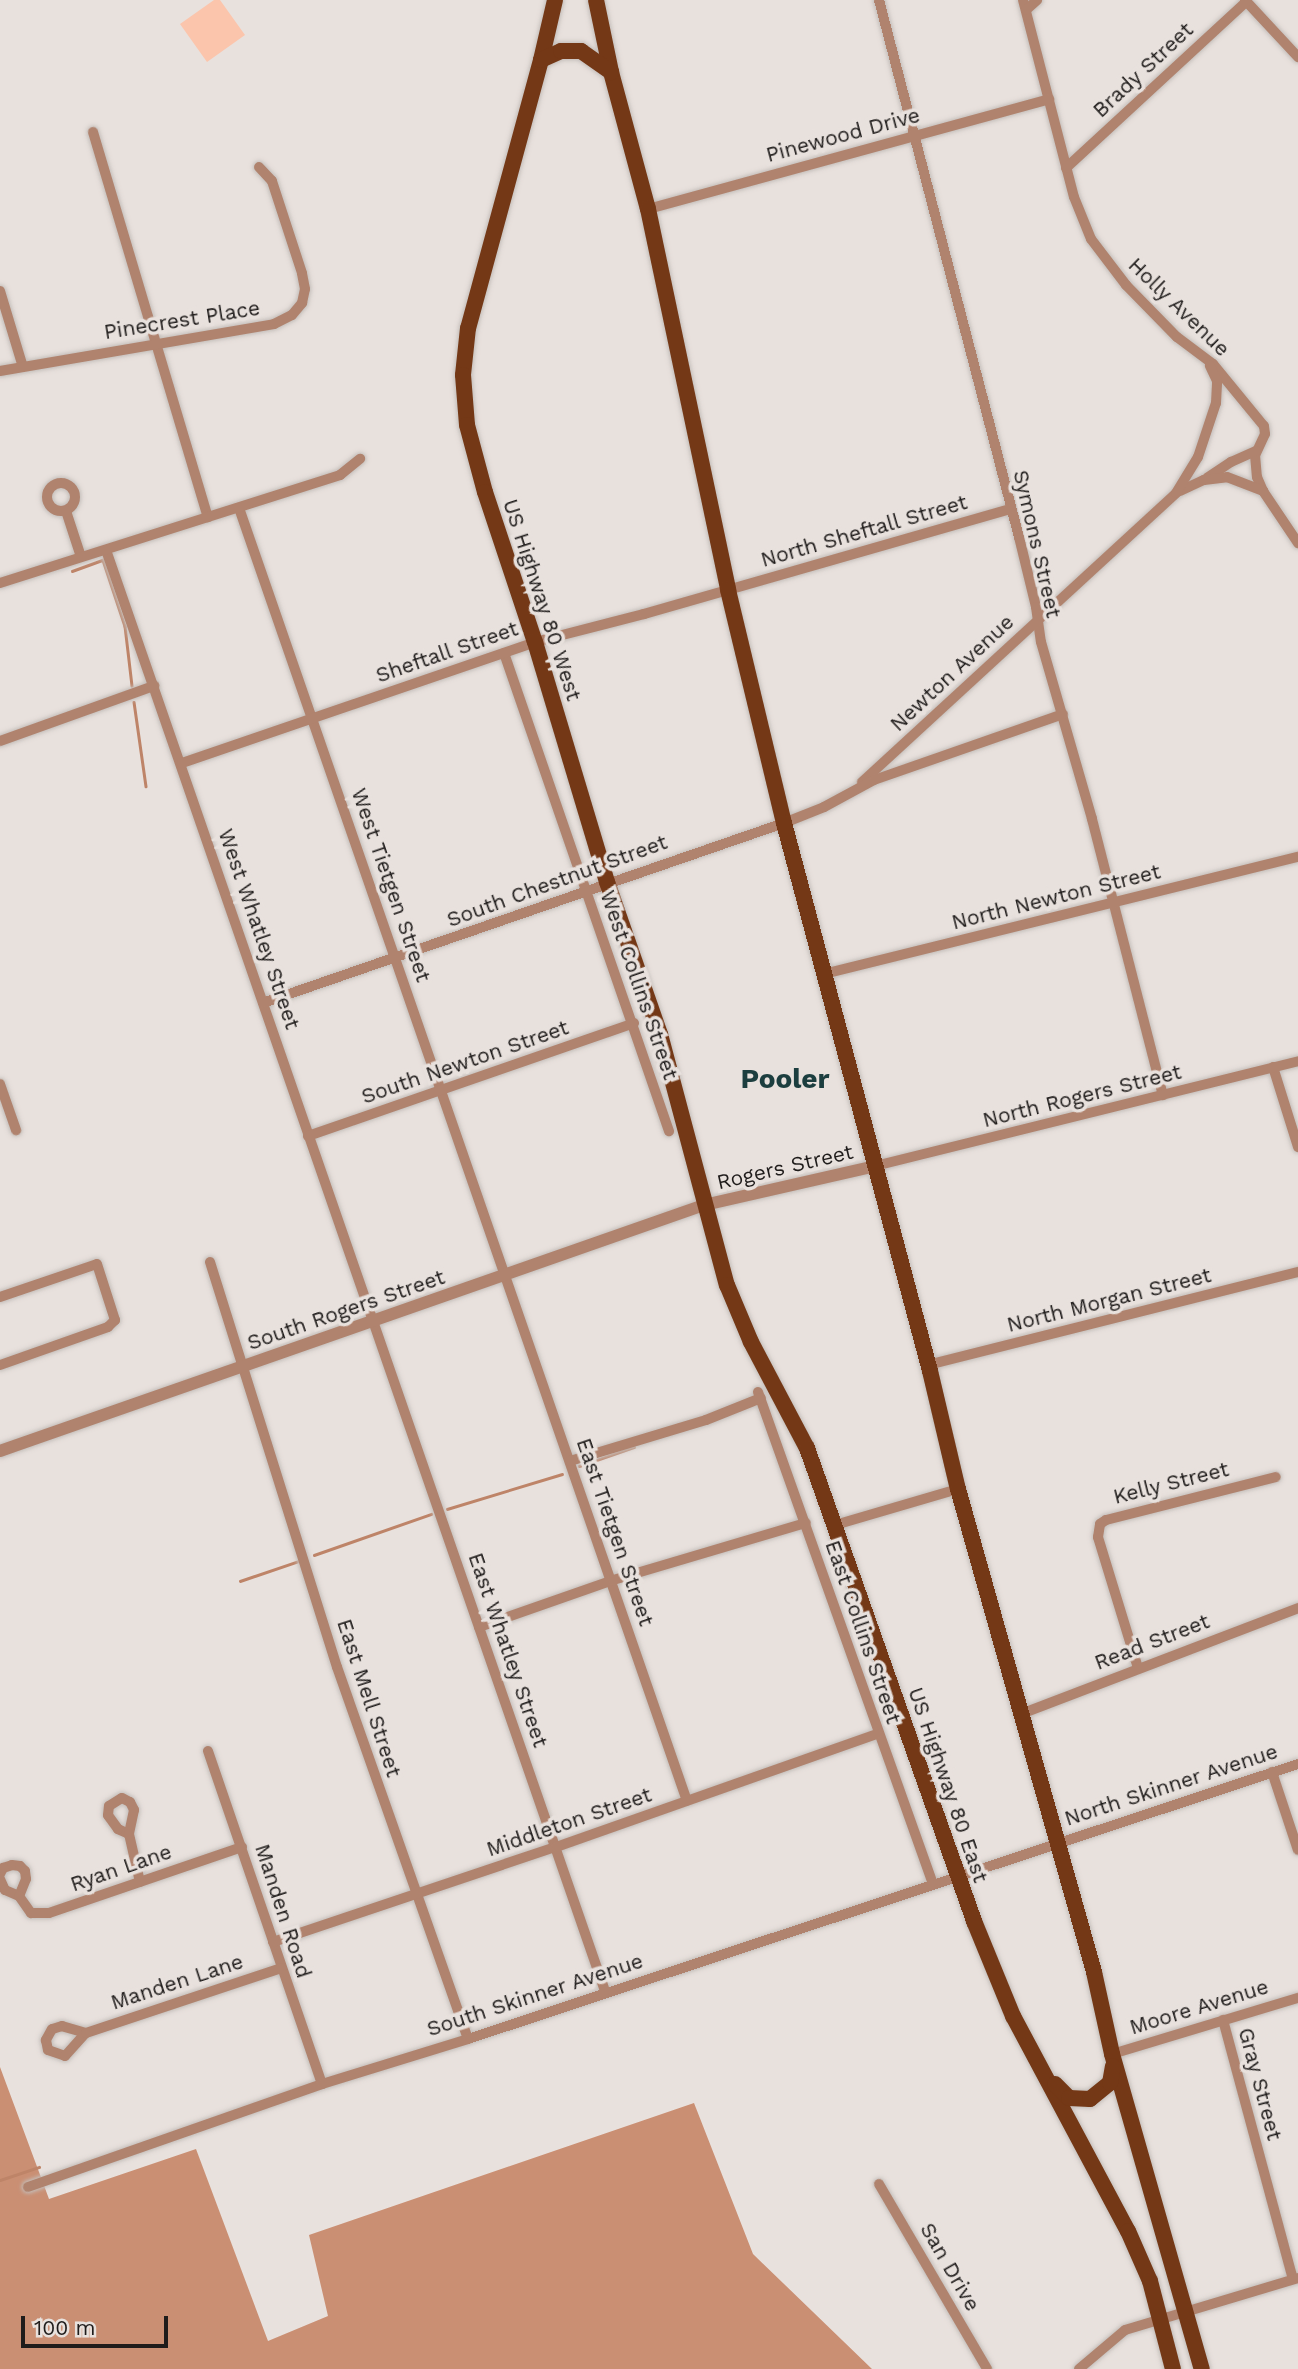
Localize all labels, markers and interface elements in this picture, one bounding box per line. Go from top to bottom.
street label: Brady Street [1088,17,1198,123]
street label: Pinewood Drive [763,102,923,168]
street label: Holly Avenue [1123,252,1235,362]
street label: Pinecrest Place [102,295,262,345]
street label: Symons Street [1008,468,1066,620]
street label: North Sheftall Street [758,489,970,573]
street label: US Highway 80 West [497,495,587,705]
street label: Newton Avenue [885,609,1019,737]
street label: Sheftall Street [372,616,522,688]
street label: West Tietgen Street [346,785,436,985]
street label: West Whatley Street [213,825,305,1033]
street label: South Chestnut Street [443,829,671,933]
street label: North Newton Street [949,859,1163,935]
street label: West Collins Street [595,887,683,1083]
street label: South Newton Street [358,1015,572,1109]
street label: North Rogers Street [980,1059,1184,1133]
district label: Pooler [740,1062,830,1096]
street label: Rogers Street [714,1139,856,1195]
street label: North Morgan Street [1004,1262,1214,1338]
street label: South Rogers Street [244,1264,448,1356]
street label: East Tietgen Street [571,1435,659,1629]
street label: Kelly Street [1110,1456,1232,1510]
street label: East Collins Street [820,1537,906,1727]
street label: East Whatley Street [463,1549,553,1751]
street label: Read Street [1091,1609,1213,1675]
street label: East Mell Street [331,1615,407,1781]
street label: US Highway 80 East [903,1684,993,1886]
street label: North Skinner Avenue [1061,1738,1281,1832]
street label: Middleton Street [483,1782,655,1862]
street label: Ryan Lane [67,1839,175,1897]
street label: Manden Road [249,1841,317,1981]
street label: South Skinner Avenue [423,1948,647,2042]
street label: Manden Lane [108,1949,246,2015]
street label: Moore Avenue [1126,1974,1272,2040]
street label: Gray Street [1233,2025,1287,2143]
street label: San Drive [915,2218,985,2316]
scale bar [24,2302,172,2346]
text: 100 m [34,2315,96,2340]

